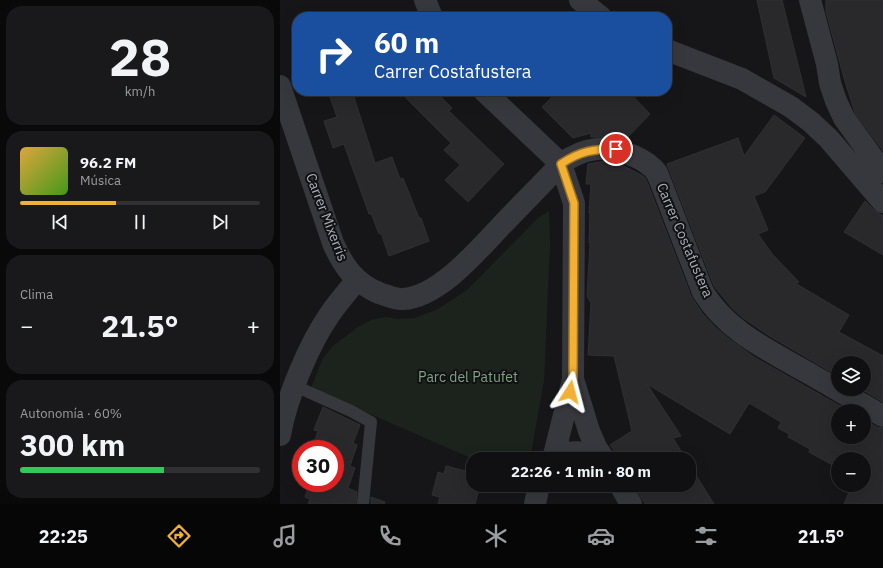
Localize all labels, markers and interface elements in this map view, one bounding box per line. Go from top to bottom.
text: 28 [109,23,171,90]
text: 60 m [374,24,439,61]
icon: right [308,28,360,80]
text: Carrer Costafustera [374,60,531,83]
text: km/h [125,83,155,100]
pin [599,132,633,166]
icon: arrive [605,138,627,160]
text: 96.2 FM [80,153,136,172]
street label: Carrer Mixerris [302,171,352,264]
text: Música [80,172,121,189]
street label: Carrer Costafustera [653,180,717,300]
icon: previous [49,211,71,233]
icon: pause [129,211,151,233]
icon: next [209,211,231,233]
text: Clima [20,286,53,303]
text: 21.5° [101,306,179,345]
text: − [20,311,33,340]
text: + [247,311,260,340]
map controls [831,356,871,492]
button: layers [831,356,871,396]
park label: Parc del Patufet [418,368,518,386]
position arrow [549,371,591,413]
button: + [831,404,871,444]
text: Autonomía · 60% [20,405,122,422]
text: 300 km [20,425,125,464]
speed limit sign: 30 [292,440,344,492]
button: − [831,452,871,492]
text: 22:26 · 1 min · 80 m [511,462,651,481]
icon: directions [165,522,193,550]
icon: music [271,522,299,550]
icon: phone [376,522,404,550]
icon: climate [482,522,510,550]
icon: car [587,522,615,550]
icon: filters [692,522,720,550]
text: 22:25 [39,525,88,548]
text: 21.5° [798,525,844,548]

